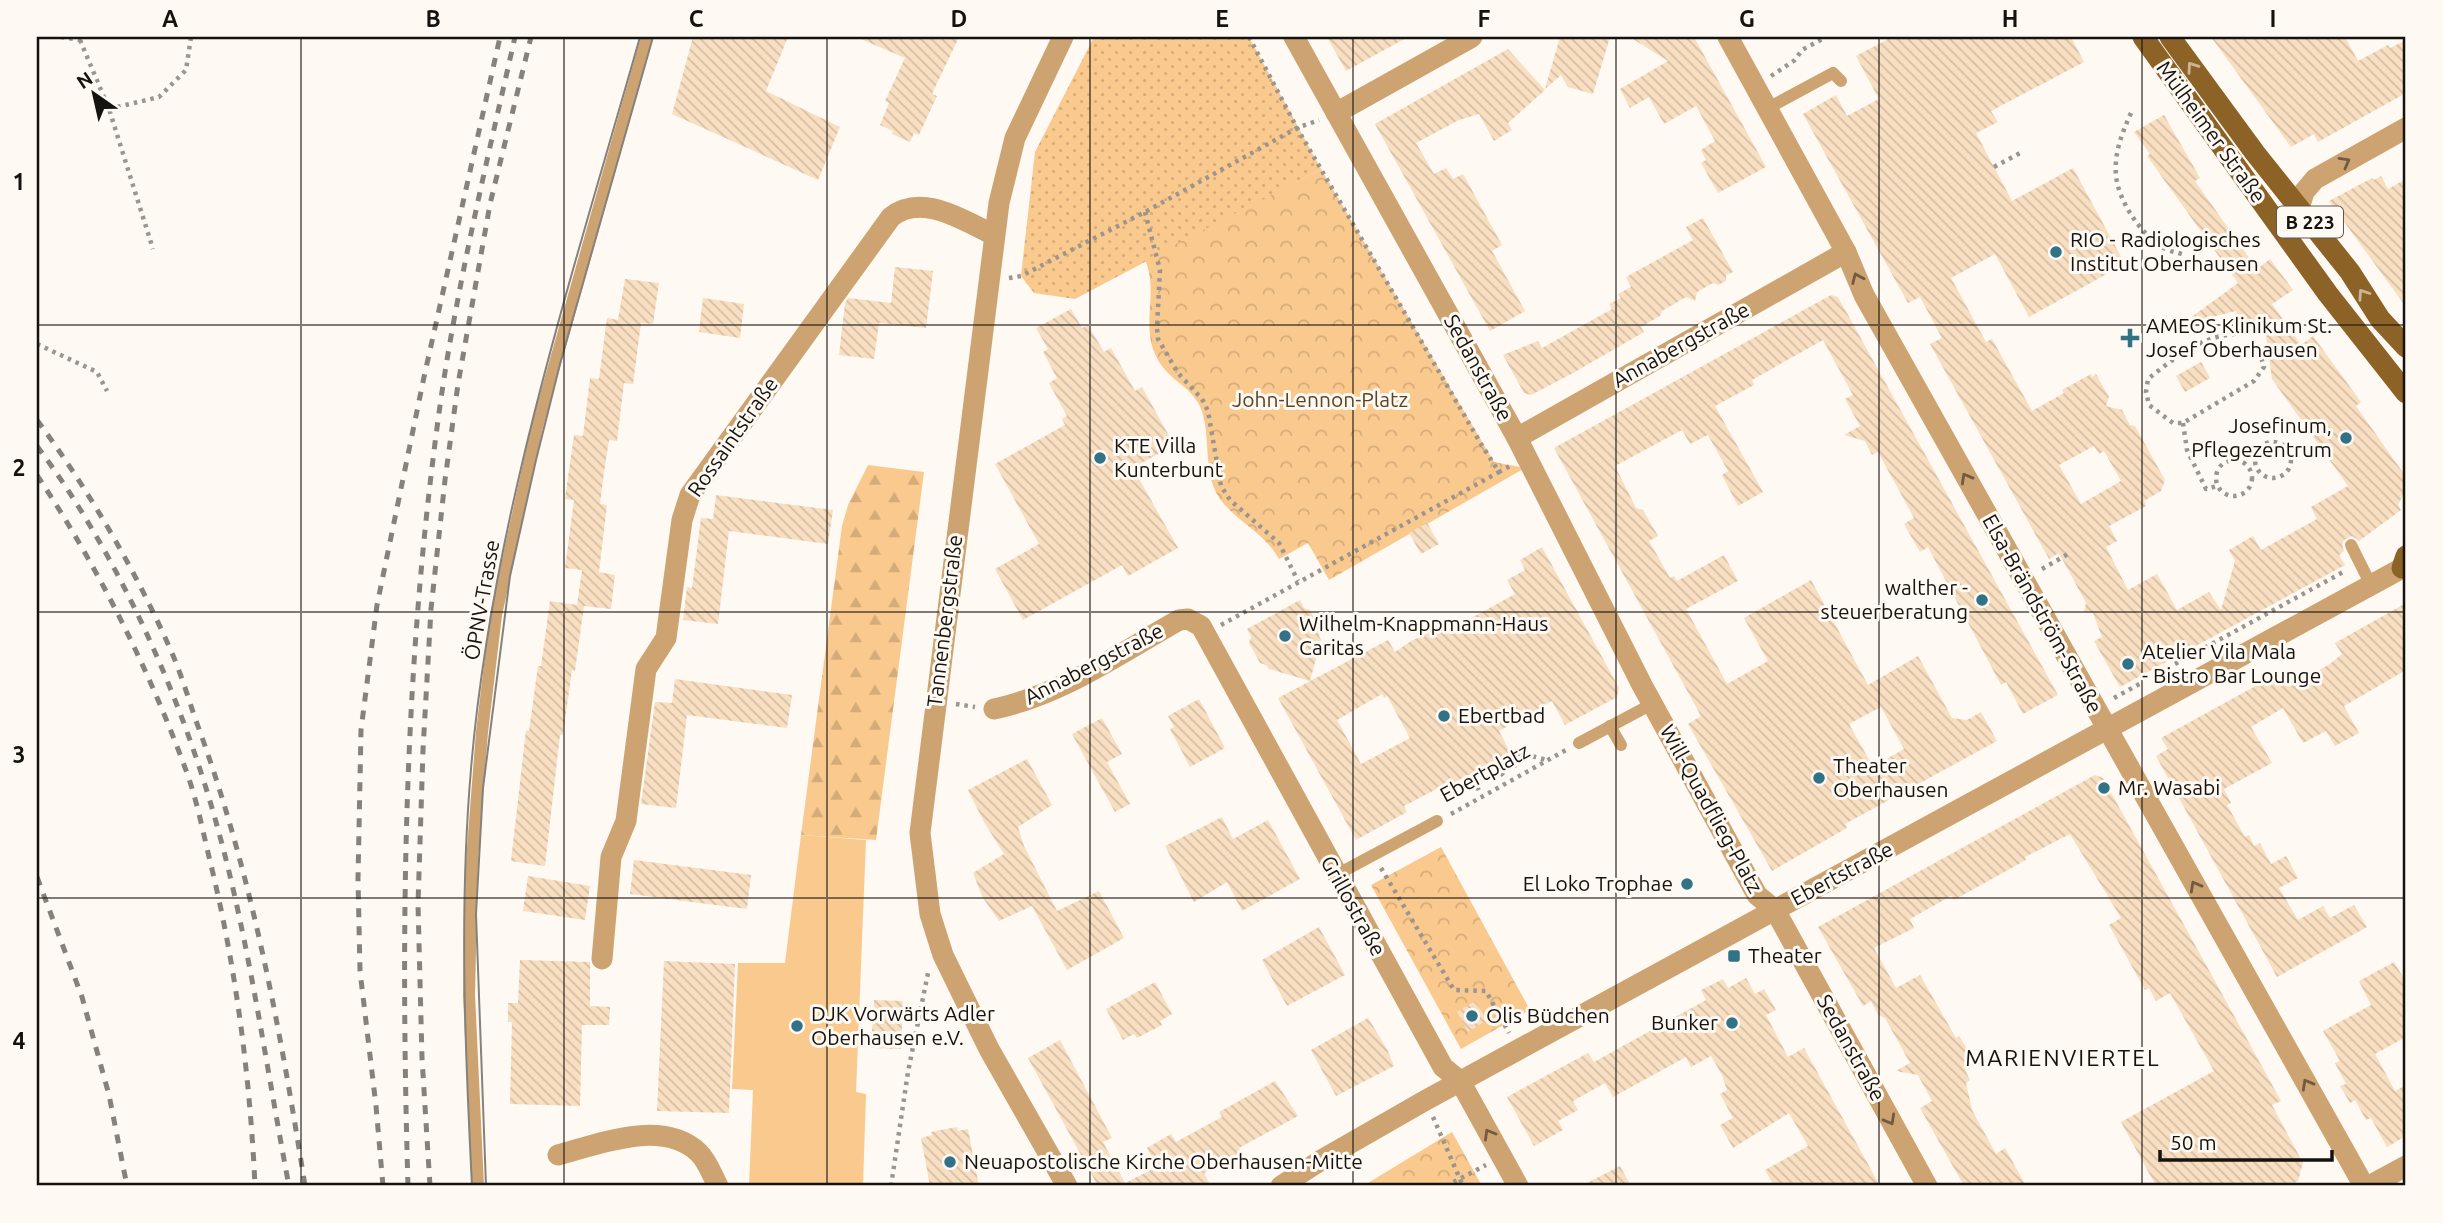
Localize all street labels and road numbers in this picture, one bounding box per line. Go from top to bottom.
street label: Mülheimer Straße [2152,56,2271,207]
road number: B 223 [2277,206,2343,238]
street label: Annabergstraße [1608,297,1753,392]
street label: Sedanstraße [1440,310,1518,425]
street label: Rossaintstraße [682,372,782,501]
street label: Elsa-Brändström-Straße [1978,510,2108,717]
street label: Tannenbergstraße [922,533,966,708]
street label: ÖPNV-Trasse [459,538,503,662]
street label: Annabergstraße [1020,618,1167,708]
street label: Will-Quadflieg-Platz [1656,720,1768,897]
street label: Ebertplatz [1436,738,1533,806]
street label: Ebertstraße [1786,836,1897,910]
street label: Grillostraße [1317,851,1391,960]
street label: Sedanstraße [1813,990,1891,1105]

